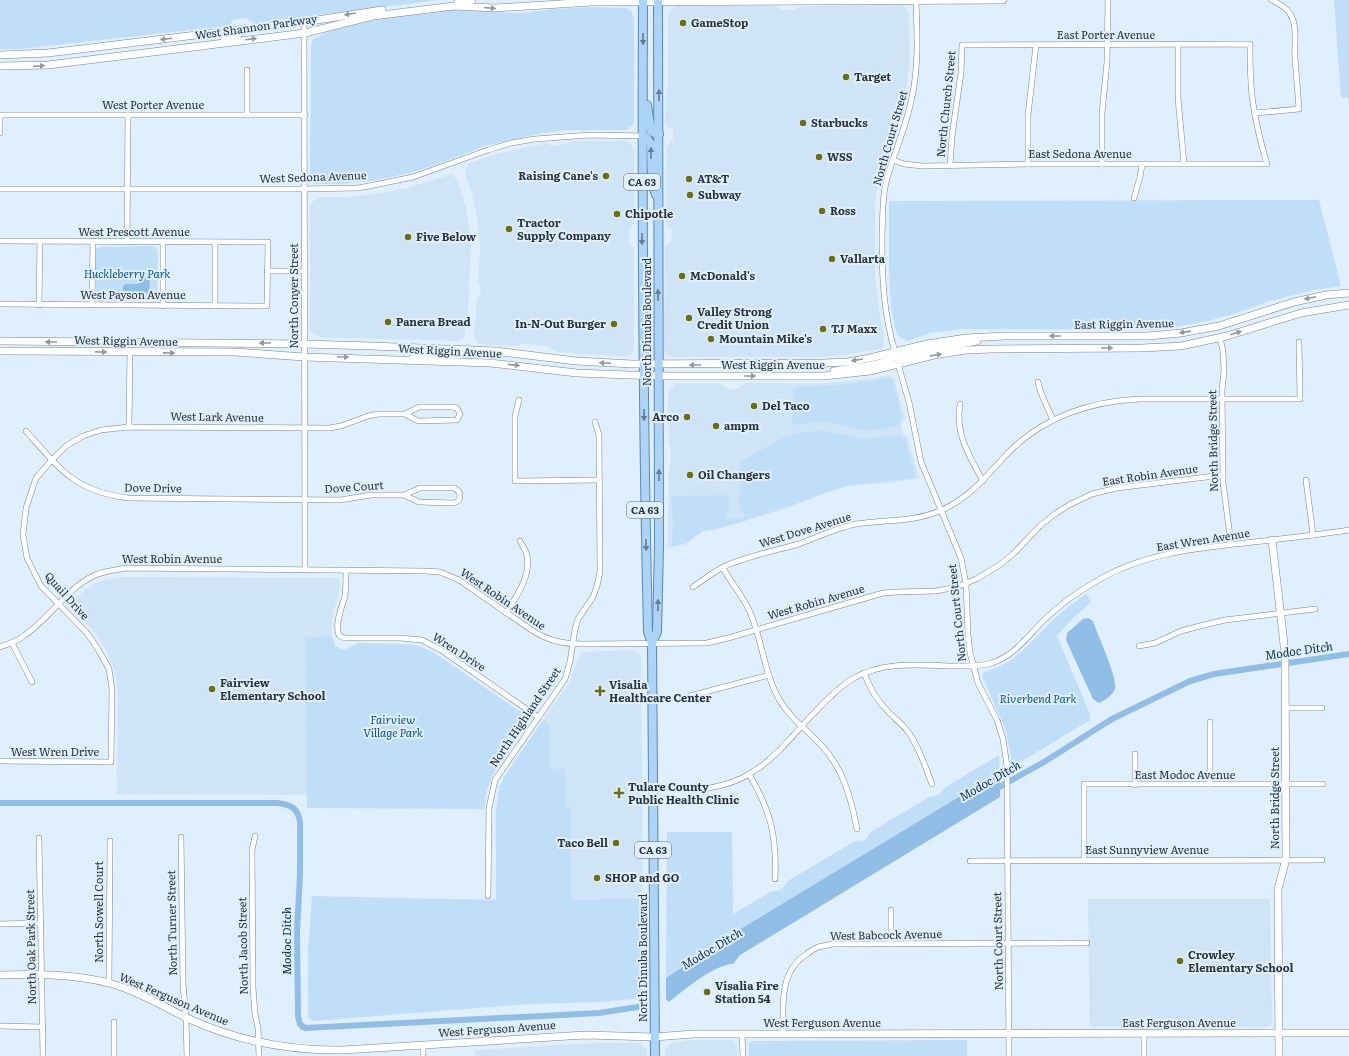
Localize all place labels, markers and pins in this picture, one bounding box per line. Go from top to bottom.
place label: GameStop [691,14,748,30]
marker: GameStop [678,18,688,28]
place label: Target [854,68,891,84]
marker: Target [841,72,851,82]
place label: Starbucks [811,114,868,130]
marker: Starbucks [798,118,808,128]
place label: WSS [827,148,853,164]
marker: WSS [814,152,824,162]
place label: Raising Cane's [518,167,599,183]
place label: AT&T [697,170,729,186]
marker: Raising Cane's [601,171,611,181]
marker: AT&T [684,174,694,184]
place label: Subway [698,186,741,202]
marker: Subway [685,190,695,200]
place label: Ross [830,202,856,218]
place label: Chipotle [625,205,673,221]
marker: Ross [817,206,827,216]
marker: Chipotle [612,209,622,219]
place label: Tractor Supply Company [517,214,611,243]
marker: Tractor Supply Company [504,224,514,234]
place label: Five Below [416,228,476,244]
marker: Five Below [403,232,413,242]
place label: Vallarta [840,250,886,266]
marker: Vallarta [827,254,837,264]
place label: McDonald's [690,267,756,283]
marker: McDonald's [677,271,687,281]
place label: Valley Strong Credit Union [697,303,772,332]
place label: Panera Bread [396,313,471,329]
marker: Valley Strong Credit Union [684,313,694,323]
place label: In-N-Out Burger [515,315,606,331]
marker: Panera Bread [383,317,393,327]
marker: In-N-Out Burger [609,319,619,329]
place label: TJ Maxx [831,320,877,336]
marker: TJ Maxx [818,324,828,334]
place label: Mountain Mike's [719,330,813,346]
marker: Mountain Mike's [706,334,716,344]
place label: Del Taco [762,397,810,413]
marker: Del Taco [749,401,759,411]
place label: Arco [652,408,679,424]
marker: Arco [682,412,692,422]
place label: ampm [724,417,759,433]
marker: ampm [711,421,721,431]
place label: Oil Changers [698,466,770,482]
marker: Oil Changers [685,470,695,480]
place label: Fairview Elementary School [220,674,325,703]
place label: Visalia Healthcare Center [609,676,711,705]
marker: Fairview Elementary School [207,684,217,694]
marker: Visalia Healthcare Center [594,685,606,697]
place label: Tulare County Public Health Clinic [628,778,739,807]
marker: Tulare County Public Health Clinic [613,787,625,799]
place label: Taco Bell [557,834,608,850]
marker: Taco Bell [611,838,621,848]
place label: SHOP and GO [605,869,680,885]
marker: SHOP and GO [592,873,602,883]
place label: Crowley Elementary School [1188,946,1293,975]
marker: Crowley Elementary School [1175,956,1185,966]
place label: Visalia Fire Station 54 [715,977,779,1006]
marker: Visalia Fire Station 54 [702,987,712,997]

